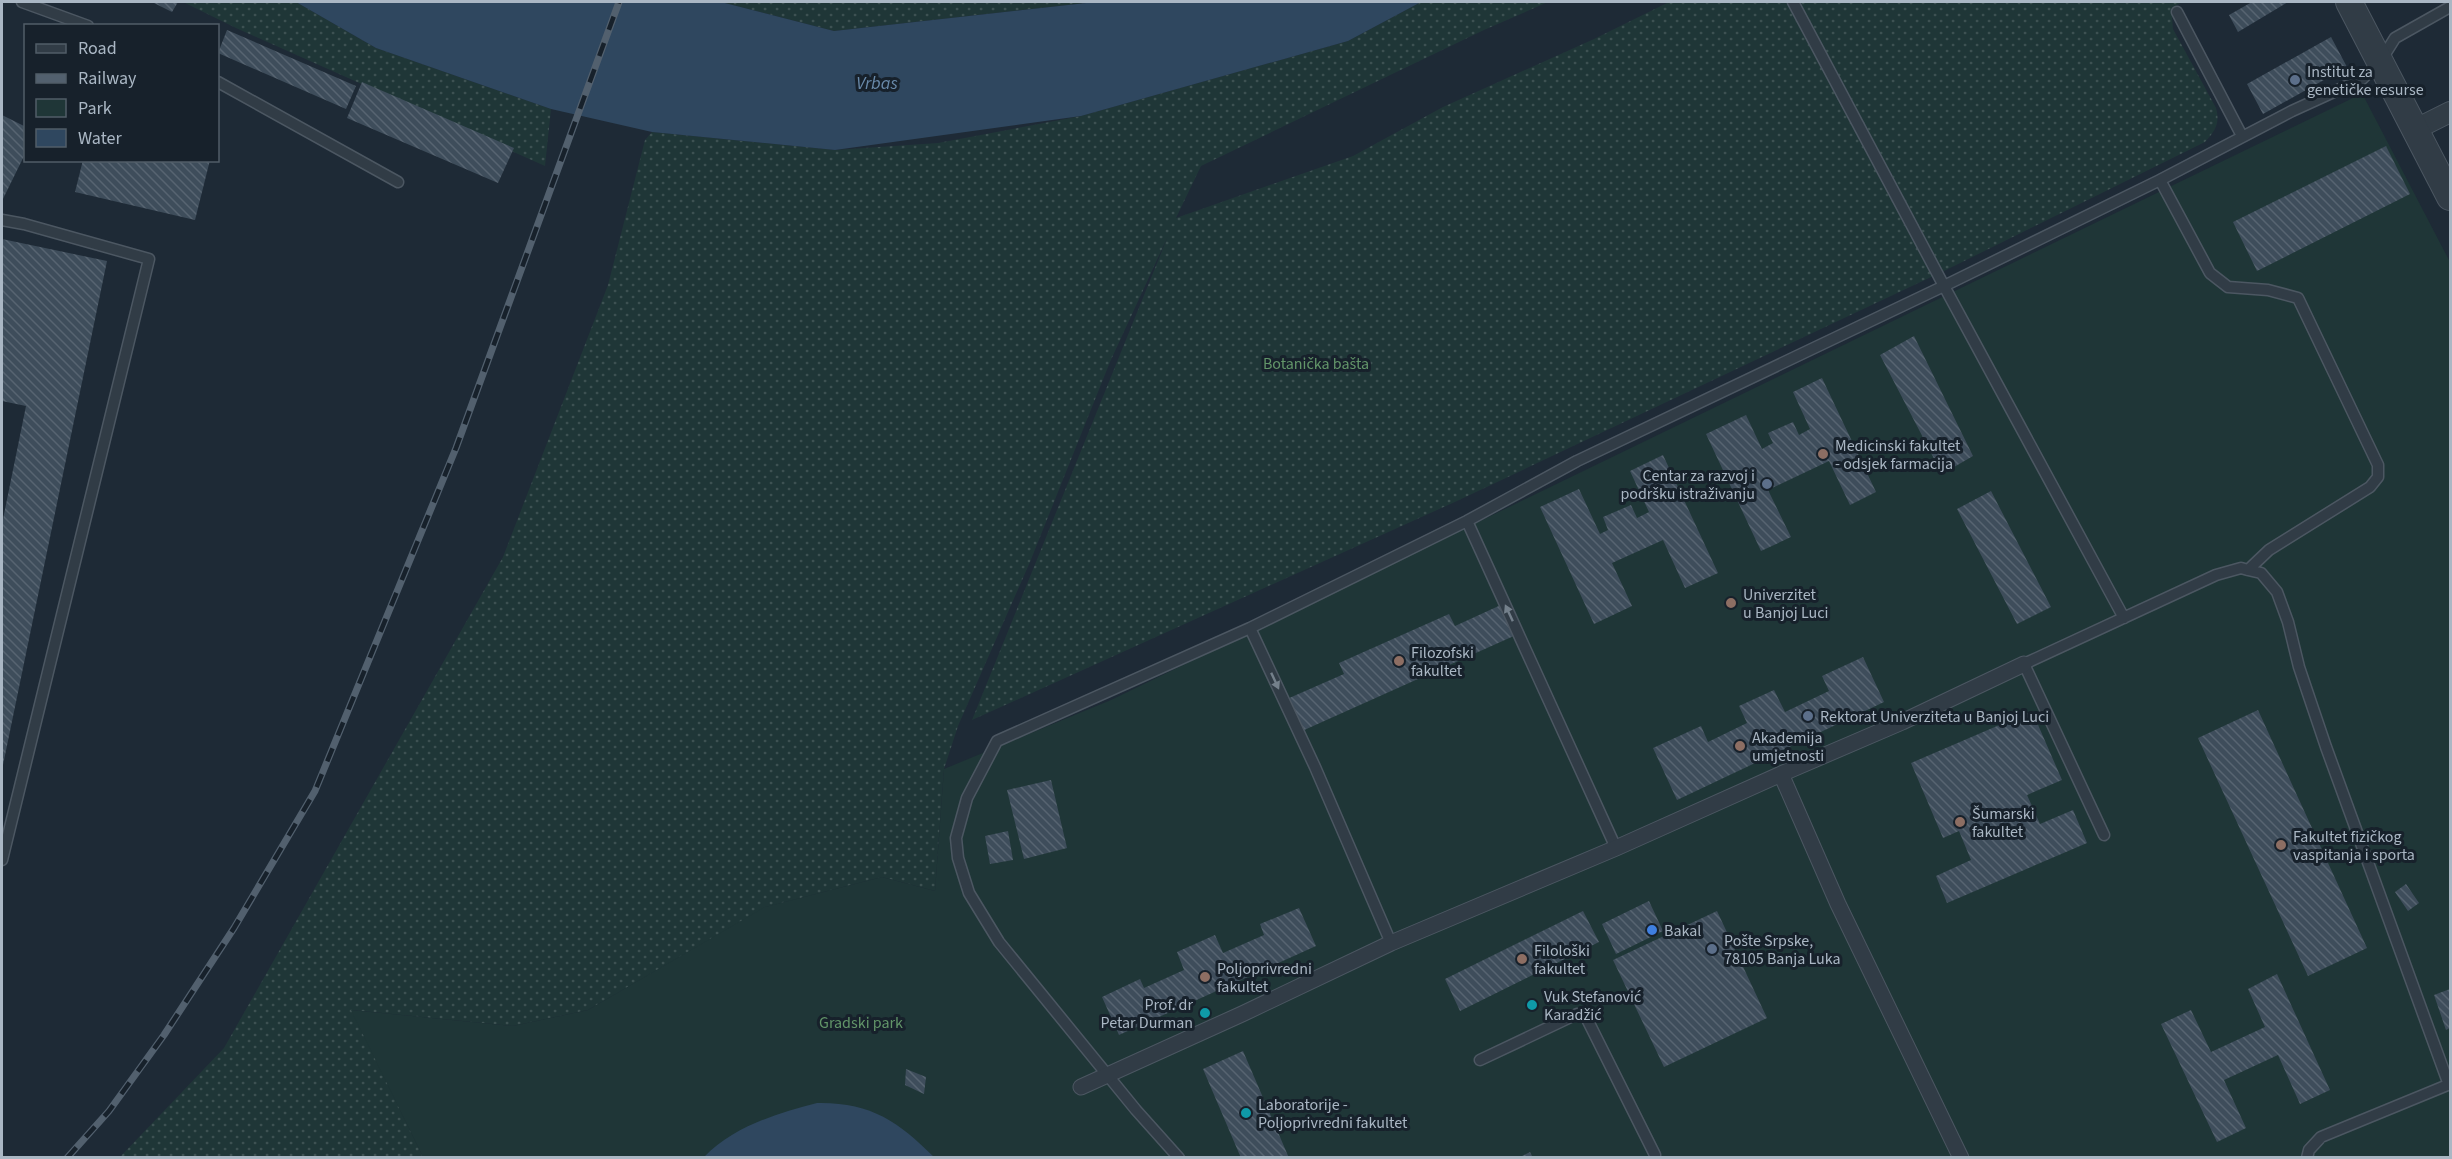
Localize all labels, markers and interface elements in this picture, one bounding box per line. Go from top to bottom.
legend [24,24,219,162]
text: Road [78,36,117,61]
place label: Institut za genetičke resurse [2307,61,2424,101]
text: Railway [78,66,137,91]
water label: Vrbas [856,71,898,96]
marker: Institut za genetičke resurse [2288,73,2302,87]
text: Park [78,96,112,121]
text: Water [78,126,122,151]
park label: Botanička bašta [1263,353,1369,375]
place label: Medicinski fakultet - odsjek farmacija [1835,435,1961,475]
marker: Medicinski fakultet - odsjek farmacija [1816,447,1830,461]
place label: Centar za razvoj i podršku istraživanju [1620,465,1755,505]
marker: Centar za razvoj i podršku istraživanju [1760,477,1774,491]
place label: Univerzitet u Banjoj Luci [1743,584,1828,624]
marker: Univerzitet u Banjoj Luci [1724,596,1738,610]
one-way arrow [1504,604,1513,621]
place label: Filozofski fakultet [1411,642,1474,682]
marker: Filozofski fakultet [1392,654,1406,668]
one-way arrow [1270,673,1280,691]
place label: Rektorat Univerziteta u Banjoj Luci [1820,706,2049,728]
marker: Rektorat Univerziteta u Banjoj Luci [1801,709,1815,723]
place label: Akademija umjetnosti [1752,727,1824,767]
marker: Akademija umjetnosti [1733,739,1747,753]
place label: Šumarski fakultet [1972,803,2035,843]
marker: Šumarski fakultet [1953,815,1967,829]
place label: Fakultet fizičkog vaspitanja i sporta [2293,826,2415,866]
marker: Fakultet fizičkog vaspitanja i sporta [2274,838,2288,852]
place label: Bakal [1664,920,1701,942]
marker: Bakal [1645,923,1659,937]
place label: Pošte Srpske, 78105 Banja Luka [1724,930,1841,970]
place label: Filološki fakultet [1534,940,1590,980]
marker: Pošte Srpske, 78105 Banja Luka [1705,942,1719,956]
marker: Filološki fakultet [1515,952,1529,966]
place label: Poljoprivredni fakultet [1217,958,1312,998]
marker: Poljoprivredni fakultet [1198,970,1212,984]
place label: Vuk Stefanović Karadžić [1544,986,1641,1026]
place label: Prof. dr Petar Durman [1100,994,1193,1034]
marker: Vuk Stefanović Karadžić [1525,998,1539,1012]
marker: Prof. dr Petar Durman [1198,1006,1212,1020]
park label: Gradski park [819,1012,903,1034]
place label: Laboratorije - Poljoprivredni fakultet [1258,1094,1408,1134]
marker: Laboratorije - Poljoprivredni fakultet [1239,1106,1253,1120]

